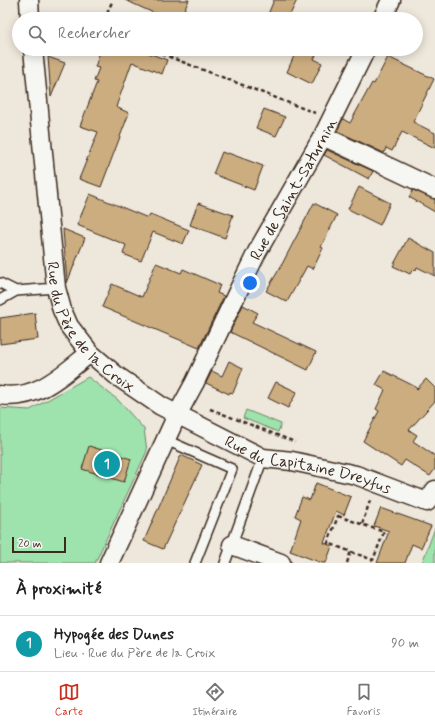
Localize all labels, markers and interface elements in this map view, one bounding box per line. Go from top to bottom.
search box [12,12,423,56]
icon: search [26,23,48,45]
text: Rechercher [58,24,131,44]
street label: Rue de Saint-Saturnin [246,115,342,264]
street label: Rue du Père de la Croix [42,261,139,397]
your location [240,273,260,293]
street label: Rue du Capitaine Dreyfus [221,431,394,499]
pin: 1 [94,449,120,479]
scale bar [12,535,66,554]
text: 20 m [18,537,41,551]
text: À proximité [16,578,101,600]
text: Hypogée des Dunes [54,625,174,645]
text: 1 [26,635,32,652]
text: 90 m [391,635,419,652]
text: Lieu · Rue du Père de la Croix [54,645,215,662]
tab: Carte [55,681,83,719]
tab: Itinéraire [192,681,237,719]
tab: Favoris [347,681,380,719]

